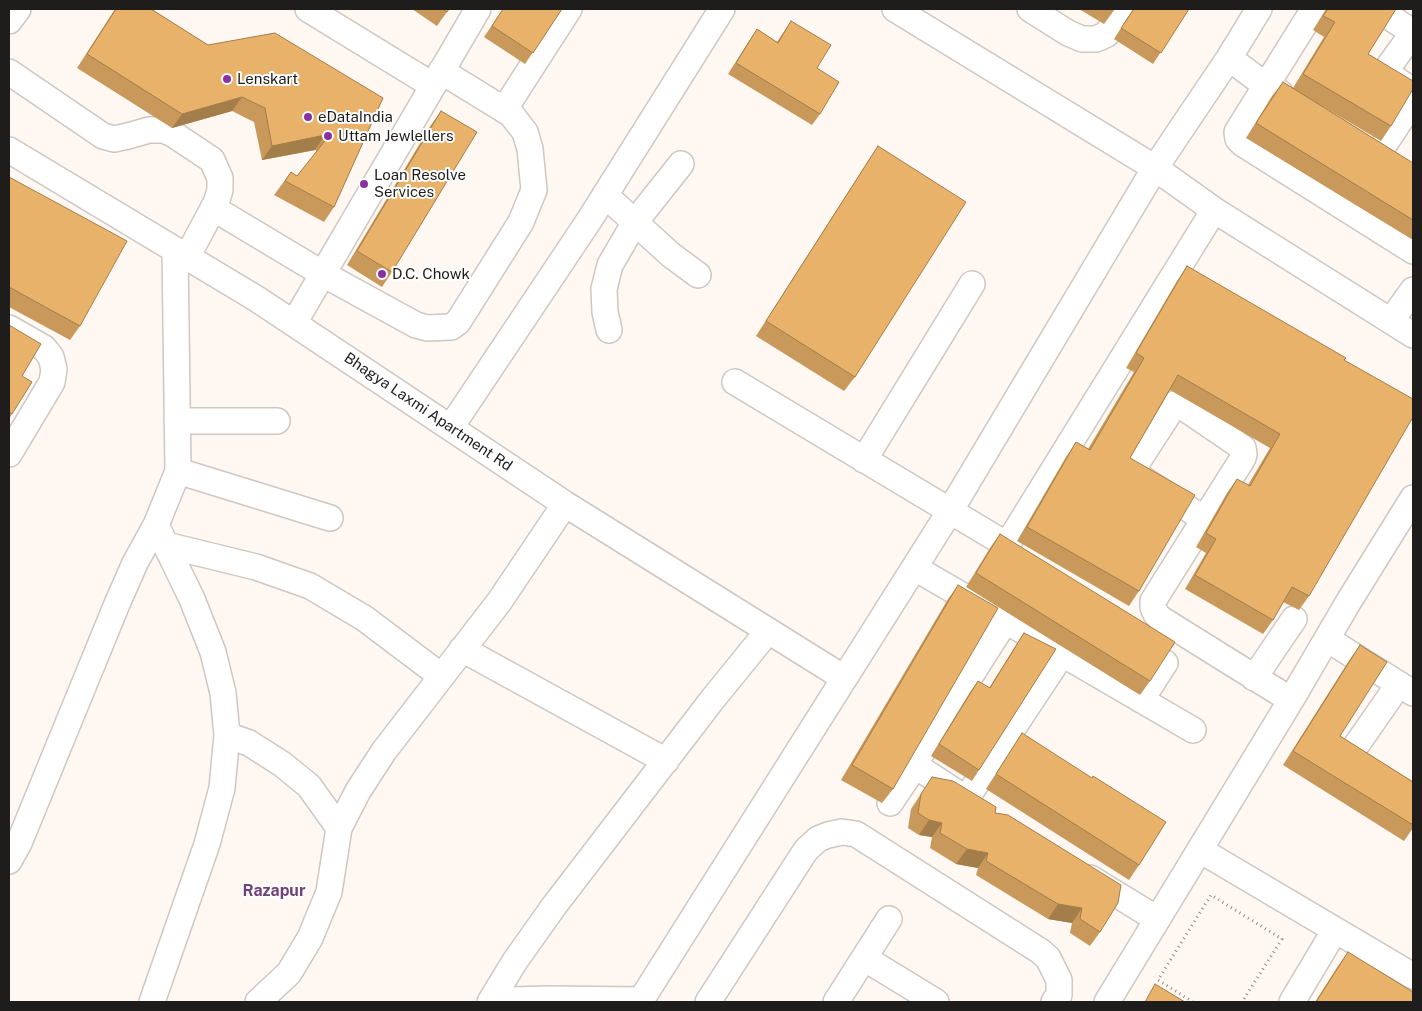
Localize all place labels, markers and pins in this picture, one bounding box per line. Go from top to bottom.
place label: Lenskart [237,70,298,88]
marker: Lenskart [221,73,233,85]
place label: eDataIndia [318,108,393,126]
marker: eDataIndia [302,111,314,123]
place label: Uttam Jewlellers [338,127,453,145]
marker: Uttam Jewlellers [322,130,334,142]
place label: Loan Resolve Services [374,166,466,201]
marker: Loan Resolve Services [358,178,370,190]
place label: D.C. Chowk [392,265,470,283]
marker: D.C. Chowk [376,268,388,280]

